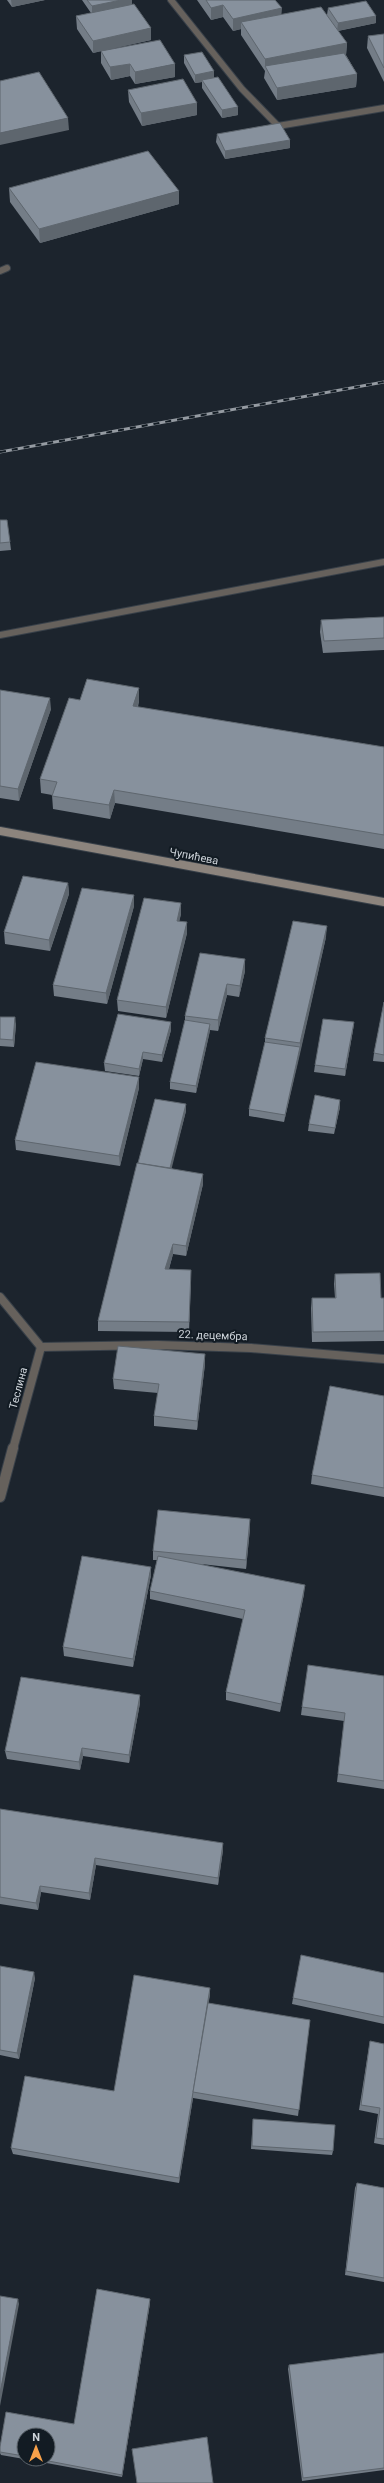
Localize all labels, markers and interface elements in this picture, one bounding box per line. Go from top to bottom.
street label: Чупићева [168,845,220,868]
street label: 22. децембра [178,1328,248,1343]
street label: Теслина [7,1366,30,1410]
north arrow [16,2427,56,2467]
text: N [32,2431,40,2444]

